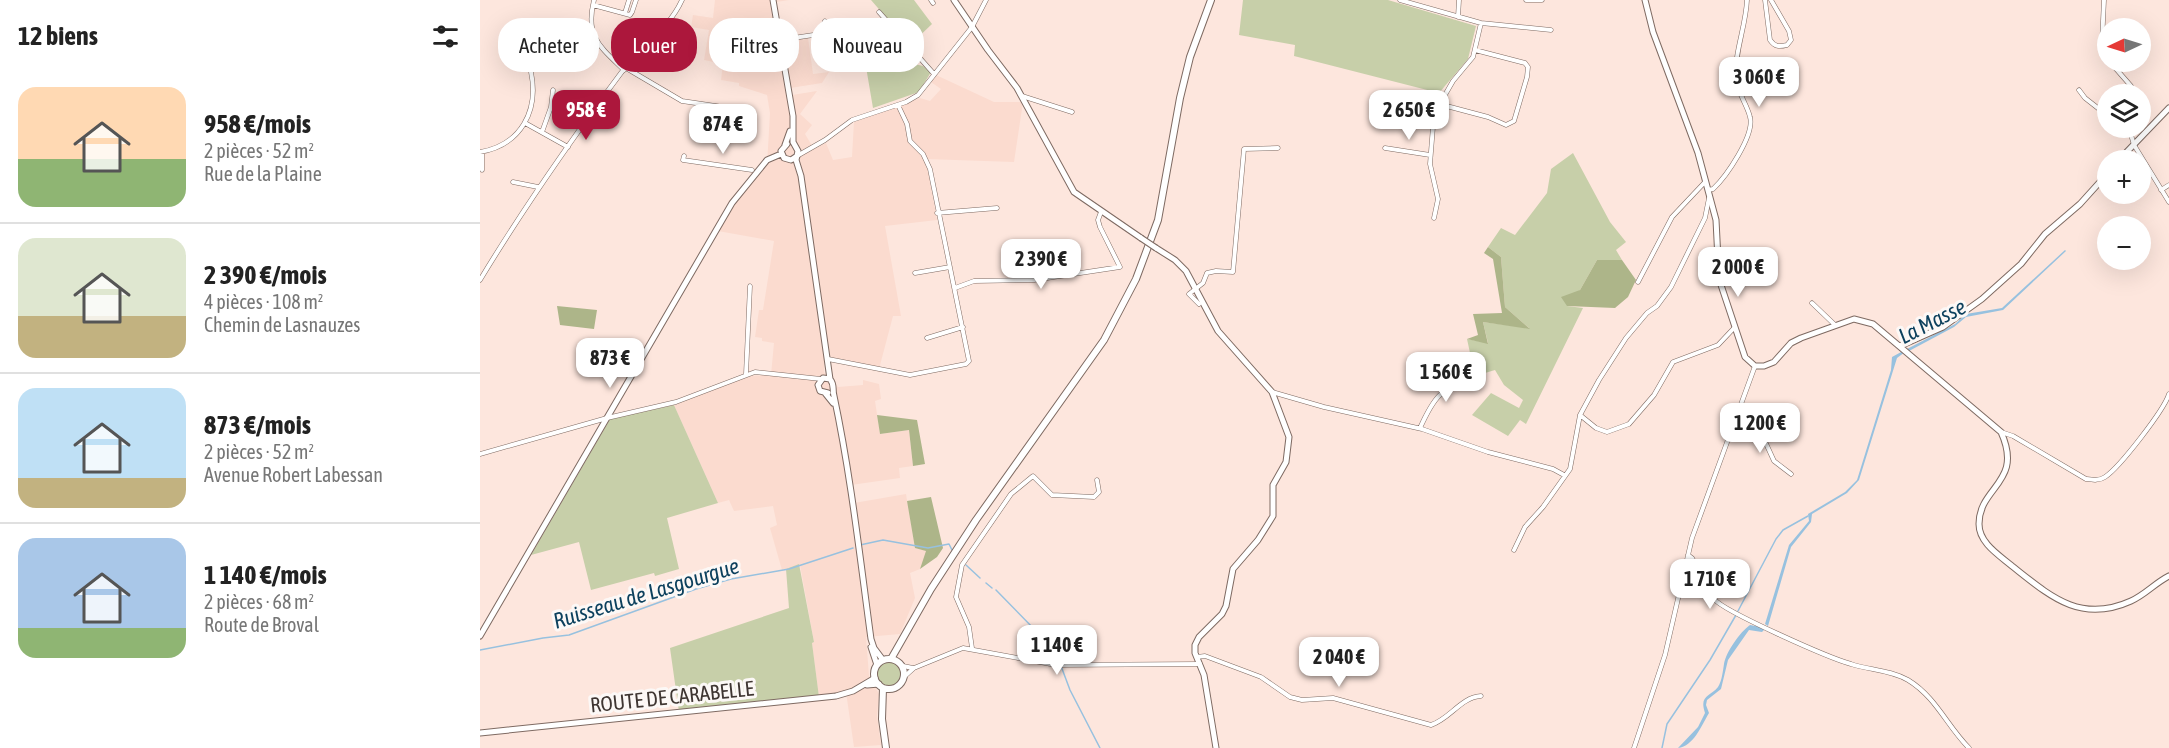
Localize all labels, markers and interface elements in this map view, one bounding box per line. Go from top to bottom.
chip: Acheter [498,18,599,72]
chip: Louer [611,18,697,72]
chip: Filtres [709,18,799,72]
chip: Nouveau [811,18,924,72]
north arrow [2097,18,2151,72]
map controls [2097,18,2151,270]
icon: filters [429,20,462,53]
text: 12 biens [18,21,98,51]
pin: 3 060 € [1704,57,1814,108]
text: 3 060 € [1733,65,1785,88]
button: layers [2097,84,2151,138]
pin: 958 € [544,90,628,141]
pin: 2 650 € [1354,90,1464,141]
text: 958 € [566,98,606,121]
text: 2 650 € [1383,98,1435,121]
pin: 874 € [681,104,765,155]
text: 958 €/mois [204,109,311,139]
icon: home [66,111,138,183]
text: 874 € [703,112,743,135]
text: 2 pièces · 52 m² [204,139,314,162]
button: + [2097,150,2151,204]
text: Rue de la Plaine [204,162,322,185]
button: − [2097,216,2151,270]
pin: 2 390 € [986,239,1096,290]
text: 2 390 € [1015,247,1067,270]
pin: 2 000 € [1683,247,1793,298]
text: 2 000 € [1712,255,1764,278]
text: 2 390 €/mois [204,260,327,290]
icon: home [66,262,138,334]
text: 4 pièces · 108 m² [204,290,323,313]
water label: La Masse [1894,293,1970,349]
text: Chemin de Lasnauzes [204,313,360,336]
pin: 873 € [568,338,652,389]
text: 873 € [590,346,630,369]
pin: 1 560 € [1391,352,1501,403]
text: 1 560 € [1420,360,1472,383]
pin: 1 200 € [1705,403,1815,454]
text: 873 €/mois [204,410,311,440]
text: 1 200 € [1734,411,1786,434]
icon: home [66,412,138,484]
text: 2 pièces · 52 m² [204,440,314,463]
text: Avenue Robert Labessan [204,463,383,486]
water label: Ruisseau de Lasgourgue [550,552,742,634]
pin: 1 710 € [1655,559,1765,610]
text: 1 140 €/mois [204,560,327,590]
icon: home [66,562,138,634]
text: 1 710 € [1684,567,1736,590]
text: 2 pièces · 68 m² [204,590,314,613]
text: Route de Broval [204,613,319,636]
pin: 1 140 € [1002,625,1112,676]
text: 1 140 € [1031,633,1083,656]
pin: 2 040 € [1284,637,1394,688]
text: 2 040 € [1313,645,1365,668]
street label: ROUTE DE CARABELLE [589,675,755,717]

